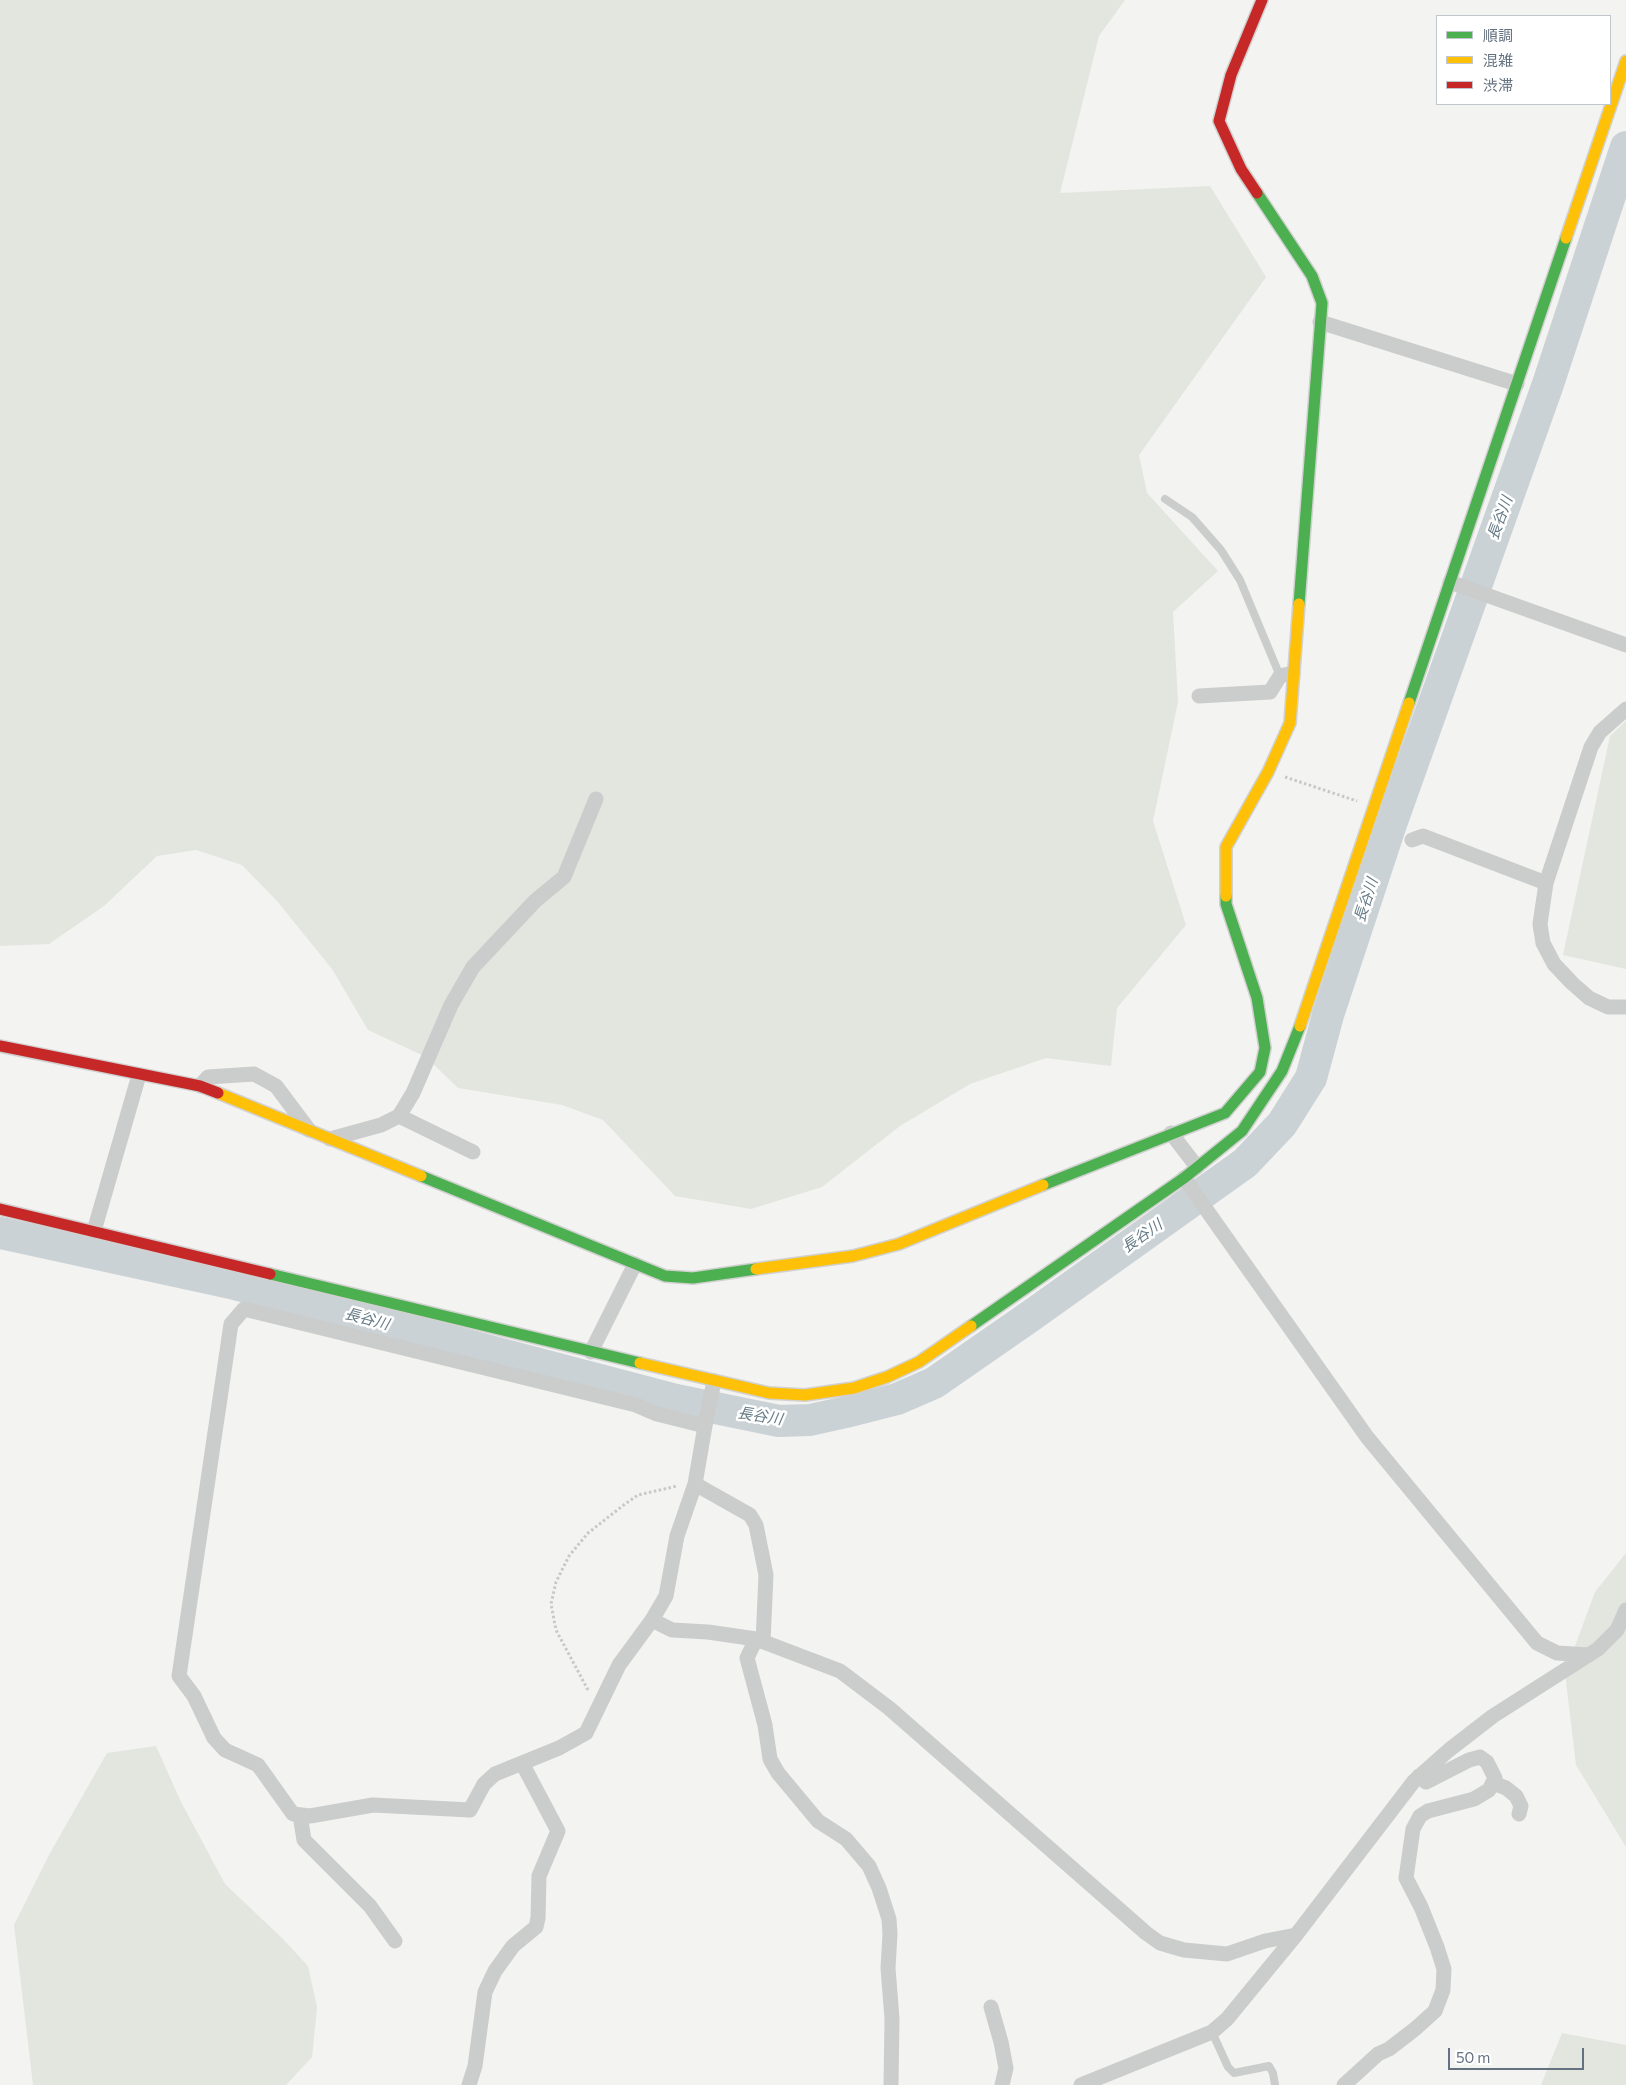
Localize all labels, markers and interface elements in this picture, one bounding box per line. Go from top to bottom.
legend [1436,15,1611,105]
text: 順調 [1483,26,1513,44]
text: 混雑 [1483,51,1513,69]
text: 渋滞 [1483,76,1513,94]
water label: 長谷川 [1484,494,1516,542]
water label: 長谷川 [1350,876,1382,924]
water label: 長谷川 [1118,1216,1166,1256]
water label: 長谷川 [343,1304,391,1334]
water label: 長谷川 [736,1404,784,1428]
scale bar [1451,2038,1587,2070]
text: 50 m [1456,2048,1490,2066]

